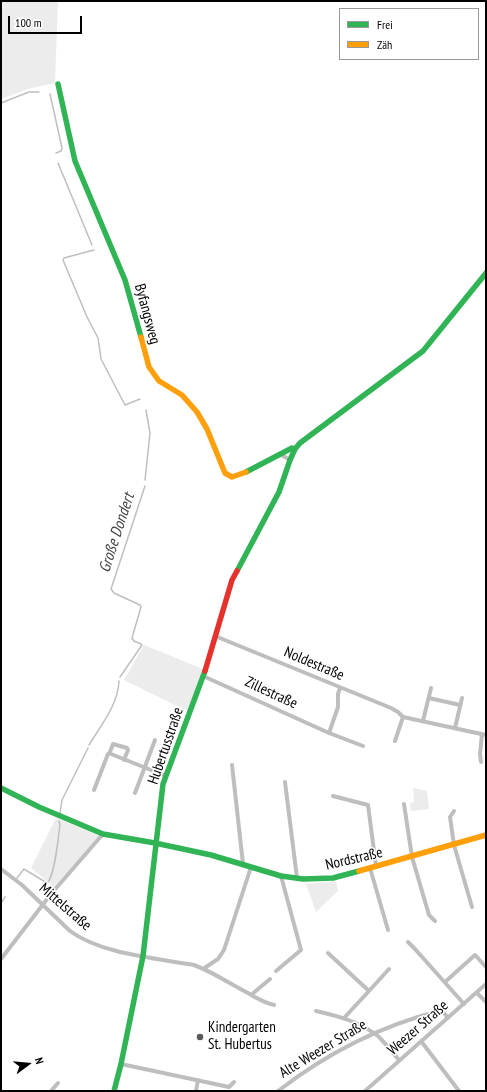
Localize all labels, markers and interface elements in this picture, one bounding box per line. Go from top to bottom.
scale bar [10,8,84,34]
legend [339,8,479,60]
text: 100 m [15,15,42,30]
text: Frei [377,17,393,32]
text: Zäh [377,37,392,52]
street label: Byfangsweg [130,282,164,346]
water label: Große Dondert [95,491,139,575]
street label: Noldestraße [281,643,347,685]
street label: Zillestraße [242,673,300,713]
street label: Hubertusstraße [144,705,188,787]
street label: Nordstraße [324,844,384,874]
street label: Mittelstraße [35,879,95,935]
street label: Weezer Straße [384,997,452,1059]
street label: Alte Weezer Straße [276,1016,370,1082]
place label: Kindergarten St. Hubertus [208,1019,276,1054]
marker: Kindergarten St. Hubertus [195,1032,205,1042]
north arrow [8,1044,48,1084]
text: N [32,1056,47,1065]

